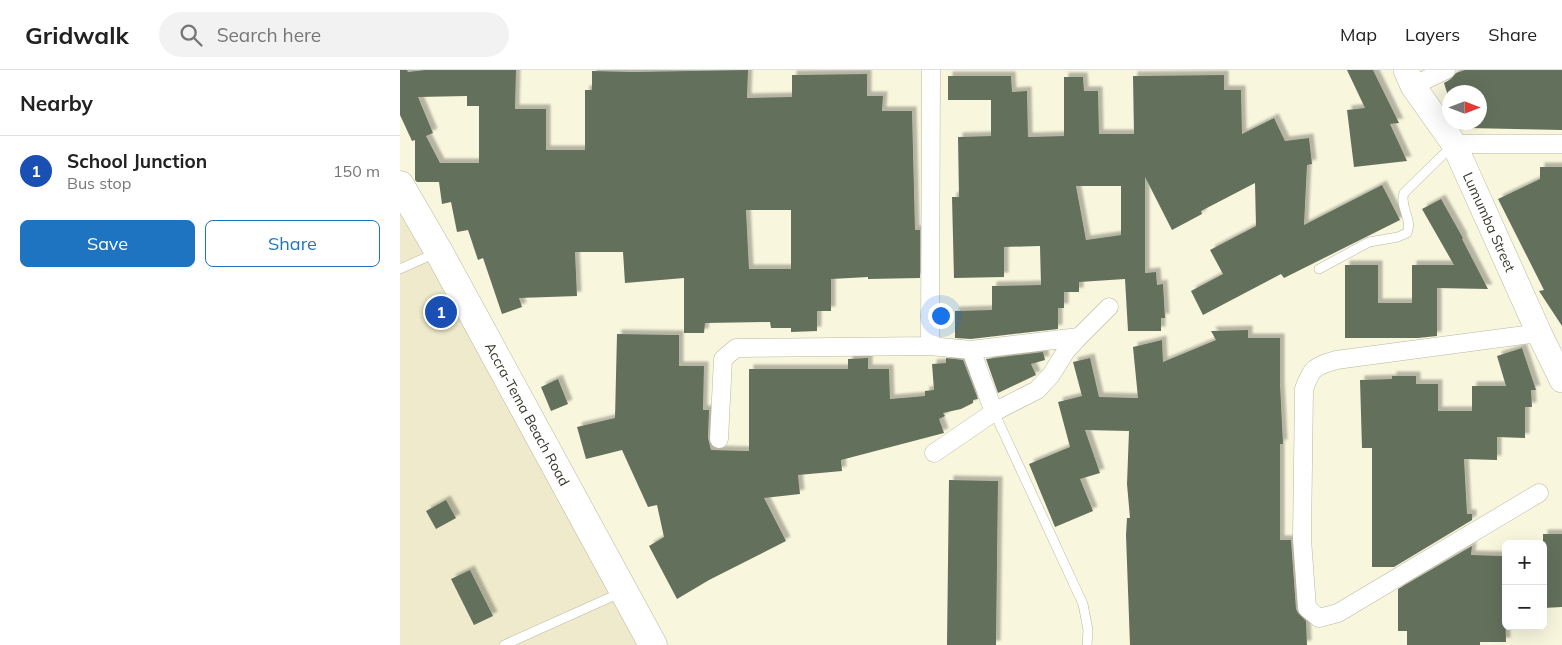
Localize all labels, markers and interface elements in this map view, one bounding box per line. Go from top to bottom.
search box [159,12,509,57]
text: Gridwalk [25,20,129,50]
icon: search [177,21,205,49]
text: Search here [217,23,321,47]
text: Map [1340,23,1377,46]
text: Layers [1405,23,1460,46]
text: Share [1488,23,1537,46]
north arrow [1442,85,1487,130]
text: Nearby [20,90,93,116]
text: School Junction [67,149,207,173]
text: 1 [31,161,41,181]
text: 150 m [333,161,380,181]
street label: Lumumba Street [1459,169,1519,275]
text: Bus stop [67,173,131,193]
button: Save [20,220,195,267]
button: Share [205,220,380,267]
pin: 1 [425,293,457,331]
your location [928,303,954,329]
street label: Accra-Tema Beach Road [481,339,574,489]
map controls [1502,540,1547,630]
button: + [1502,540,1547,585]
button: − [1502,585,1547,630]

